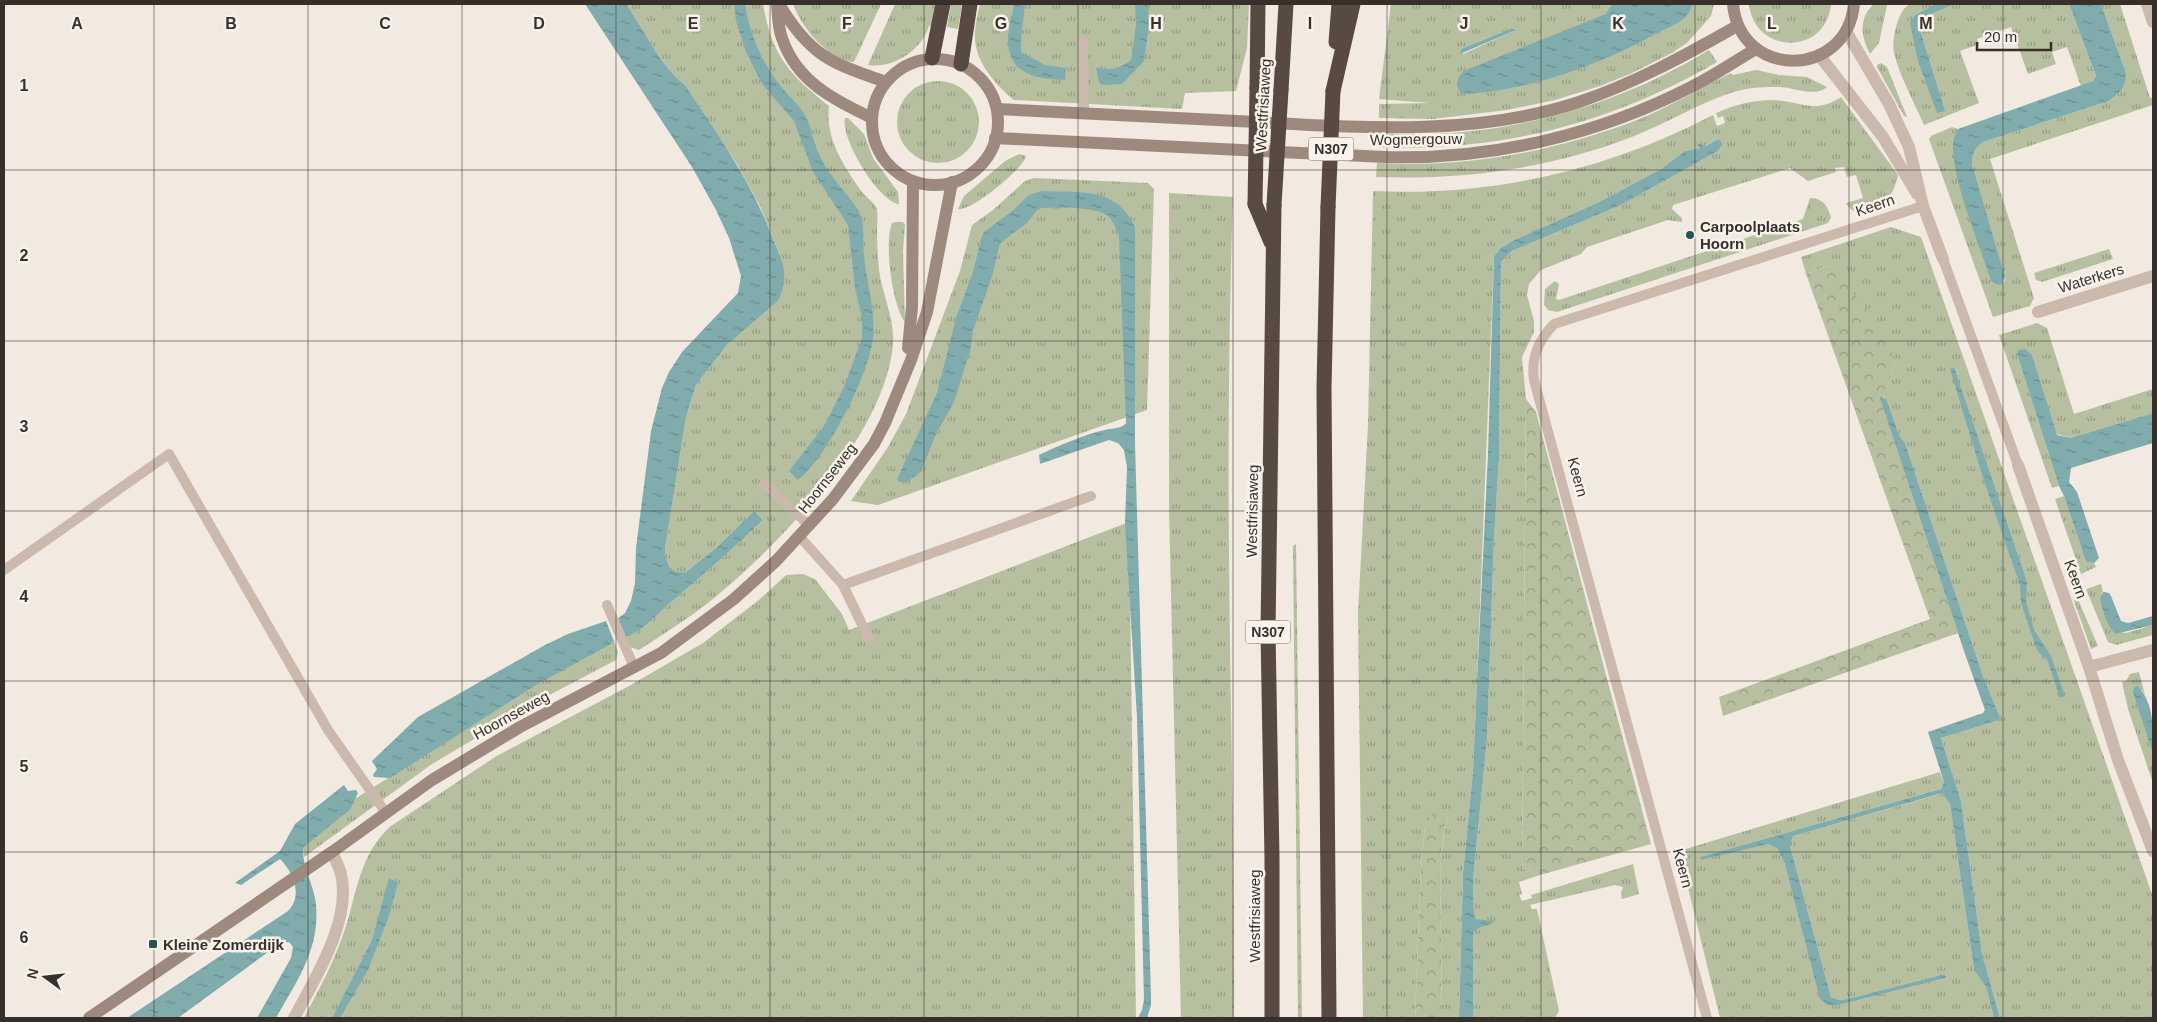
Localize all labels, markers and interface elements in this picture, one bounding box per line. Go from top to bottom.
text: A [71,15,83,32]
text: B [225,15,237,32]
text: C [379,15,391,32]
text: D [533,15,545,32]
text: E [688,15,699,32]
text: F [842,15,852,32]
text: G [995,15,1007,32]
text: H [1150,15,1162,32]
text: I [1308,15,1312,32]
text: J [1460,15,1468,32]
text: K [1612,15,1624,32]
text: L [1767,15,1777,32]
text: M [1919,15,1933,32]
scale bar [1977,20,2051,52]
text: 20 m [1984,28,2017,45]
street label: Westfrisiaweg [1252,58,1274,152]
text: 1 [20,77,29,94]
street label: Wogmergouw [1370,130,1462,148]
road number: N307 [1308,138,1354,160]
street label: Keern [1853,190,1897,220]
place label: Carpoolplaats Hoorn [1700,218,1800,252]
marker: Carpoolplaats Hoorn [1684,229,1696,241]
text: 2 [20,247,29,264]
street label: Waterkers [2056,260,2126,296]
text: 3 [20,418,29,435]
street label: Hoornseweg [794,440,860,516]
street label: Keern [1565,455,1591,499]
street label: Westfrisiaweg [1243,464,1261,558]
street label: Keern [2061,557,2091,601]
text: 4 [20,588,29,605]
road number: N307 [1246,620,1290,644]
street label: Hoornseweg [470,687,552,743]
text: 5 [20,758,29,775]
street label: Keern [1670,846,1696,890]
street label: Westfrisiaweg [1246,869,1263,963]
text: 6 [20,929,29,946]
place label: Kleine Zomerdijk [163,936,285,953]
marker: Kleine Zomerdijk [147,938,159,950]
north arrow [20,952,70,1002]
text: N [23,967,41,981]

